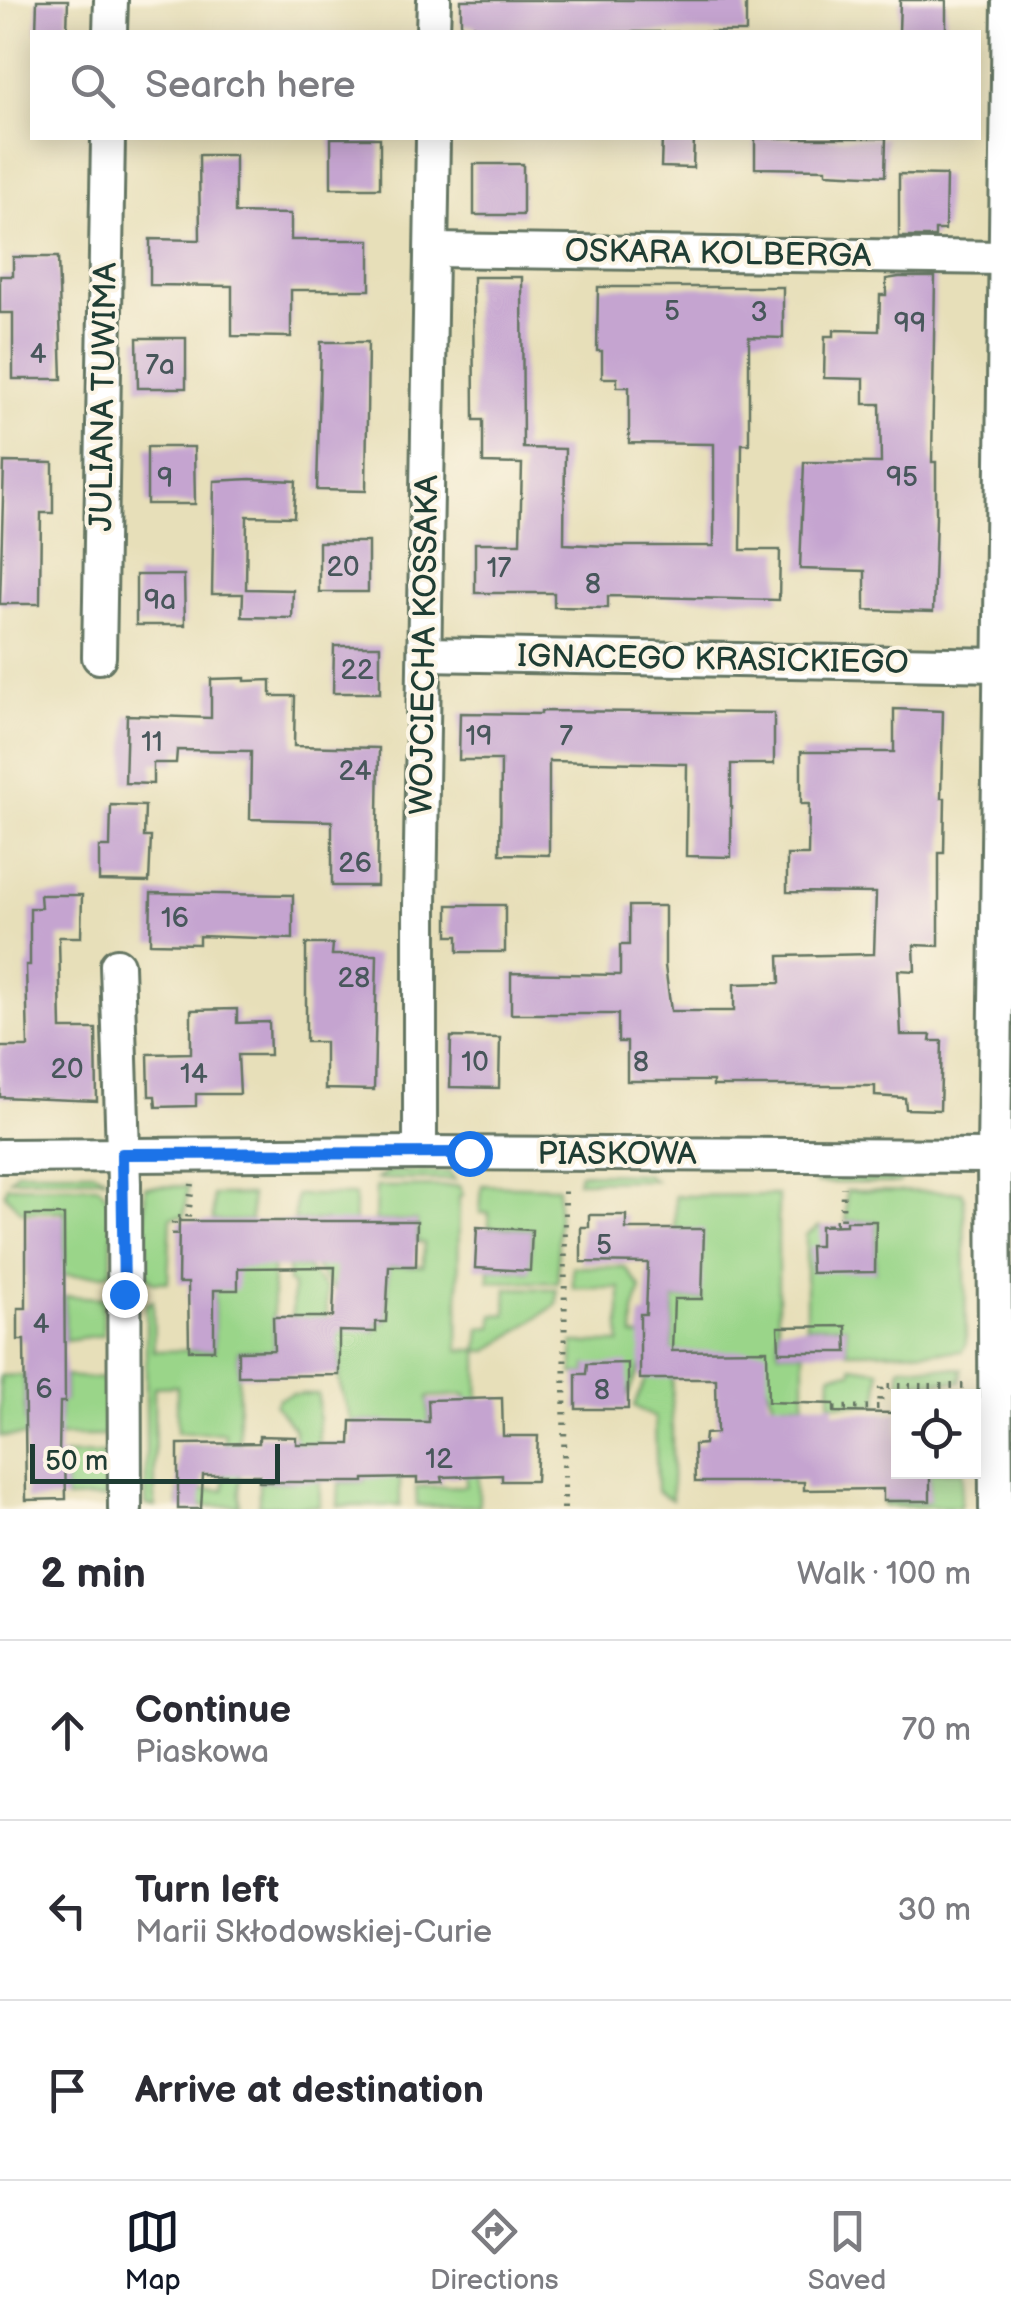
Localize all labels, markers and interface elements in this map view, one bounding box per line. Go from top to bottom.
search box [30,30,981,140]
icon: search [65,58,120,113]
text: Search here [145,63,356,108]
street label: OSKARA KOLBERGA [564,232,872,276]
street label: JULIANA TUWIMA [82,262,126,532]
house number: 5 [664,295,680,328]
house number: 3 [750,296,768,329]
house number: 99 [894,307,926,340]
house number: 4 [29,338,47,371]
house number: 7a [145,349,175,382]
house number: 95 [886,461,918,494]
house number: 9 [157,462,173,495]
street label: WOJCIECHA KOSSAKA [403,474,447,815]
house number: 20 [327,551,359,584]
house number: 17 [487,552,512,585]
house number: 8 [585,568,601,601]
house number: 9a [144,584,176,617]
street label: IGNACEGO KRASICKIEGO [517,637,909,683]
house number: 22 [340,654,374,687]
house number: 19 [465,720,493,753]
house number: 7 [559,720,573,753]
house number: 11 [141,726,163,759]
house number: 24 [338,755,372,788]
house number: 26 [338,847,372,880]
house number: 16 [161,902,189,935]
house number: 28 [338,962,370,995]
house number: 10 [461,1046,489,1079]
house number: 8 [633,1046,649,1079]
house number: 20 [51,1053,83,1086]
house number: 14 [180,1058,208,1091]
route start [447,1131,493,1177]
street label: PIASKOWA [537,1135,697,1174]
house number: 5 [596,1229,612,1262]
route end [102,1272,148,1318]
house number: 4 [32,1308,50,1341]
house number: 6 [35,1373,53,1406]
house number: 8 [594,1374,610,1407]
map controls [891,1389,981,1479]
button: locate [891,1389,981,1479]
scale bar [30,1439,280,1484]
house number: 12 [425,1443,453,1476]
text: 50 m [45,1445,108,1478]
text: 2 min [40,1549,146,1600]
text: Walk · 100 m [797,1555,971,1594]
text: Continue [135,1688,291,1733]
icon: ahead [40,1703,95,1758]
text: 70 m [901,1711,971,1750]
text: Piaskowa [135,1733,269,1772]
text: Turn left [135,1868,279,1913]
icon: left [40,1883,95,1938]
text: 30 m [897,1891,971,1930]
text: Marii Skłodowskiej-Curie [135,1913,492,1952]
icon: arrive [40,2063,95,2118]
text: Arrive at destination [135,2068,484,2113]
tab: Map [125,2204,181,2297]
tab: Directions [430,2204,559,2297]
tab: Saved [808,2204,886,2297]

